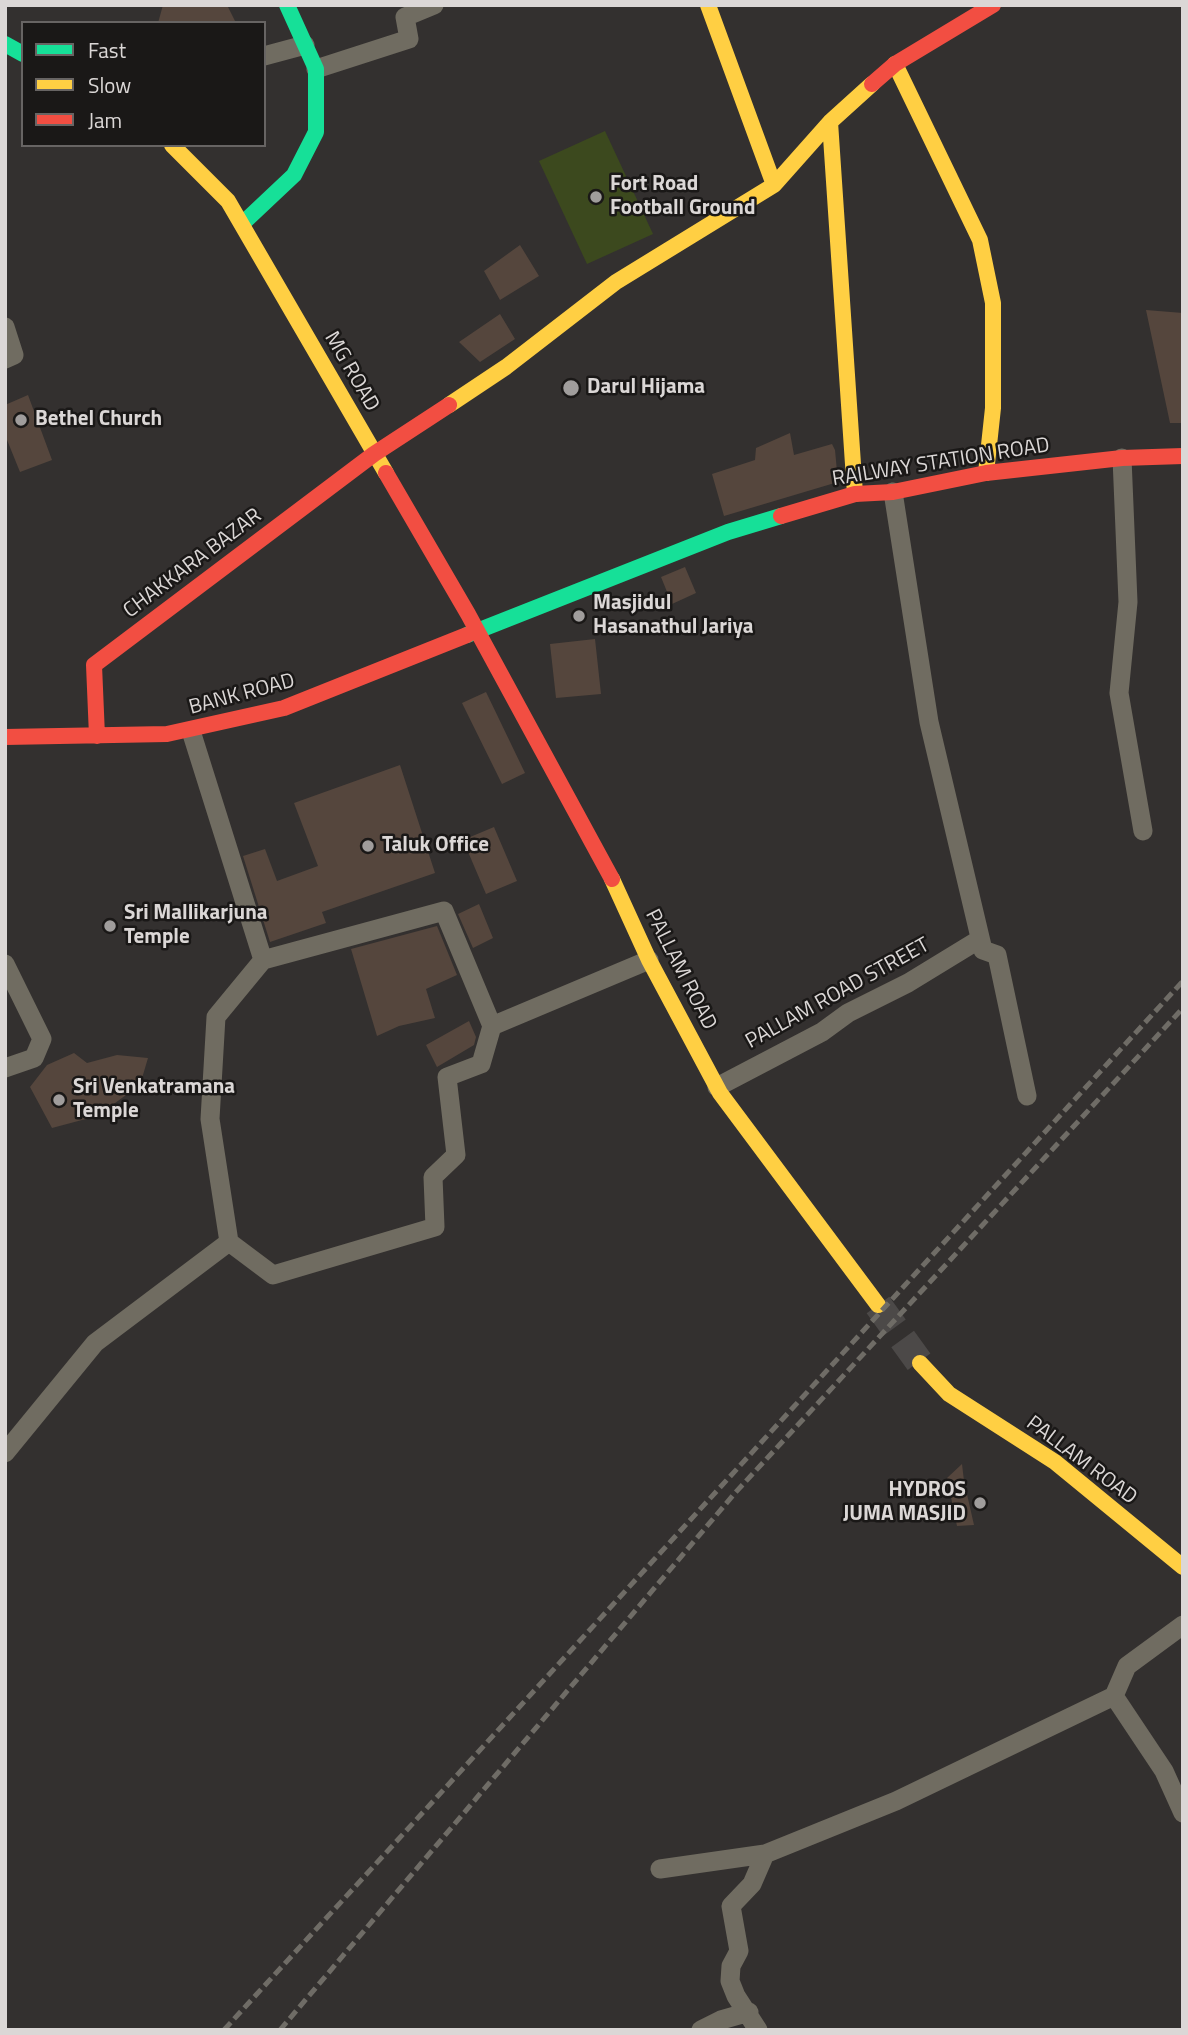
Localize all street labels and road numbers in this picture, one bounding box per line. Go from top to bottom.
street label: MG ROAD [318,328,384,416]
street label: RAILWAY STATION ROAD [831,433,1051,493]
street label: CHAKKARA BAZAR [119,504,267,624]
street label: BANK ROAD [186,669,298,721]
street label: PALLAM ROAD [639,906,721,1034]
street label: PALLAM ROAD STREET [742,933,934,1055]
street label: PALLAM ROAD [1021,1411,1141,1511]

